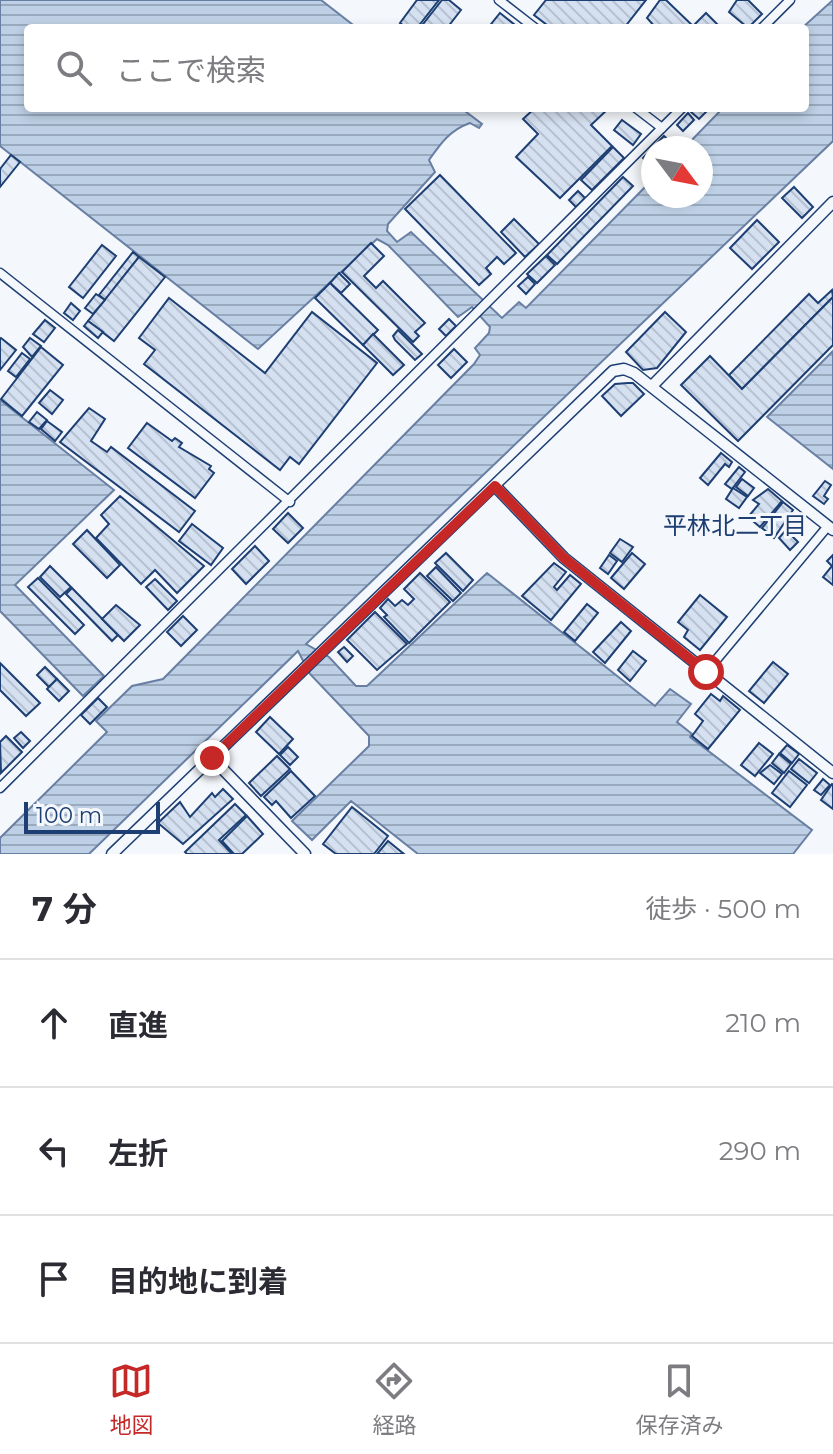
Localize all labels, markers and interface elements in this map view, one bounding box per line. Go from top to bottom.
search box [24,24,809,112]
icon: search [52,46,96,90]
text: ここで検索 [116,52,266,89]
north arrow [641,136,713,208]
district label: 平林北二丁目 [663,511,807,540]
route start [688,654,724,690]
route end [194,740,230,776]
scale bar [24,798,160,834]
text: 100 m [36,802,102,829]
text: 7 分 [32,888,97,930]
text: 徒歩 · 500 m [645,893,801,925]
icon: ahead [32,1001,76,1045]
text: 直進 [108,1007,168,1044]
text: 210 m [725,1007,801,1039]
icon: left [32,1129,76,1173]
text: 左折 [108,1135,168,1172]
text: 290 m [719,1135,801,1167]
icon: arrive [32,1257,76,1301]
text: 目的地に到着 [108,1263,288,1300]
tab: 地図 [109,1359,154,1439]
tab: 経路 [372,1359,417,1439]
tab: 保存済み [635,1359,724,1439]

